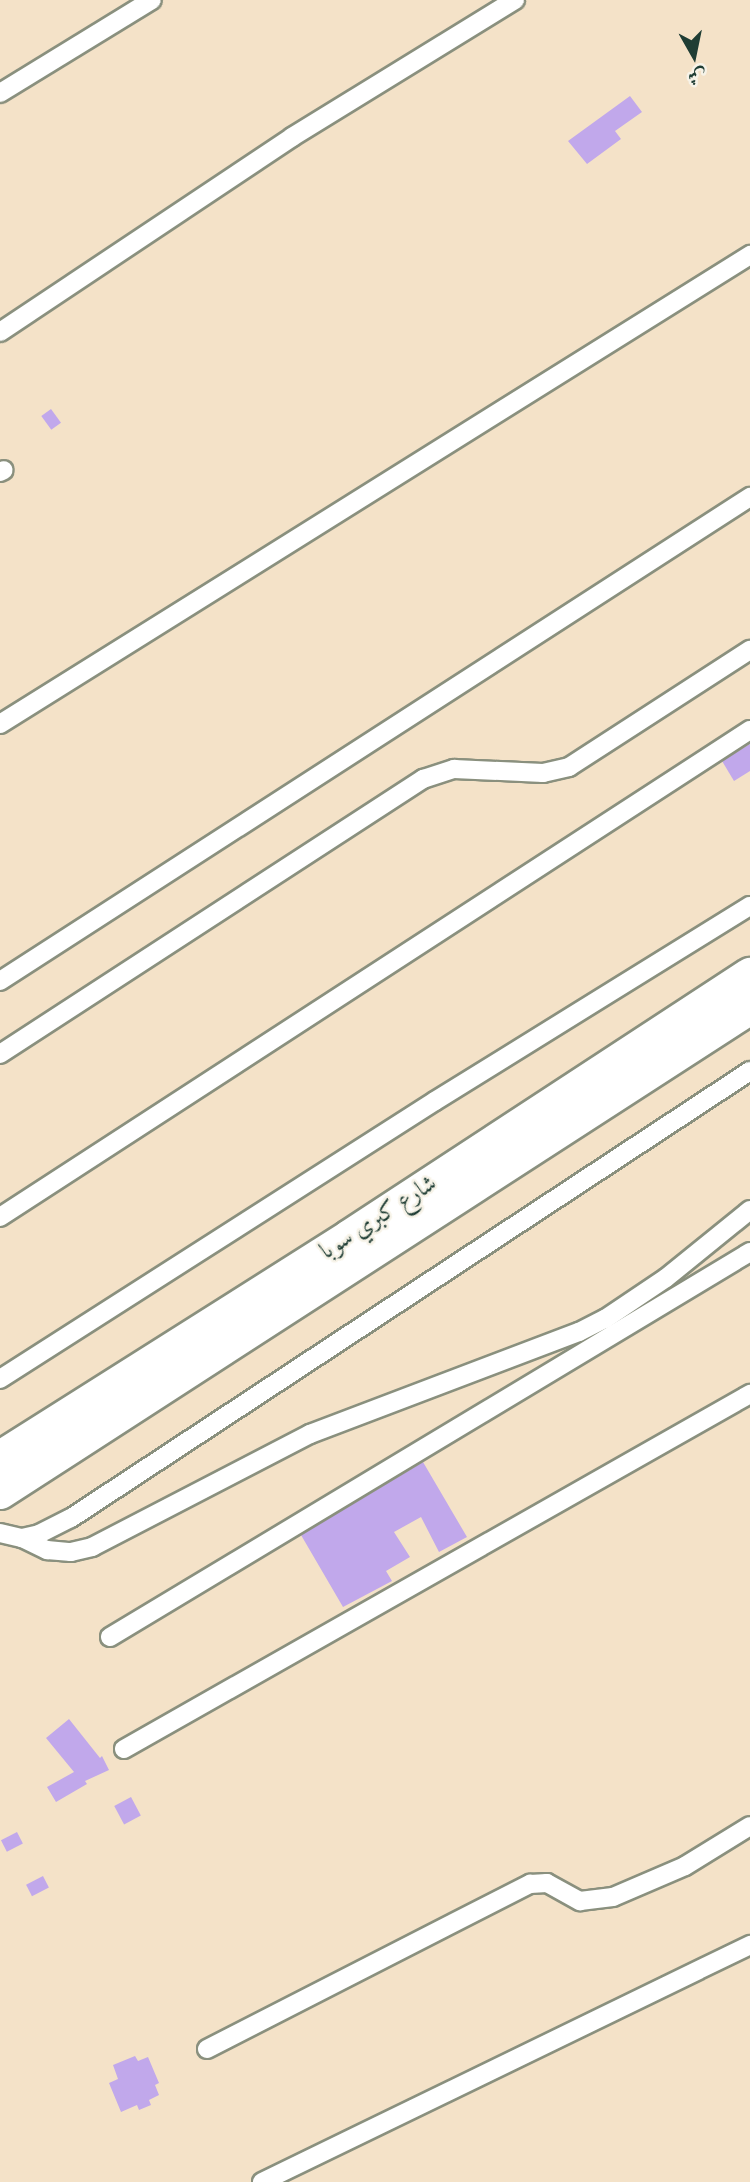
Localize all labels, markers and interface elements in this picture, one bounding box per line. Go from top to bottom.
north arrow [659,21,729,91]
text: ش [686,64,708,90]
street label: شارع كبري سوبا [314,1169,442,1265]

